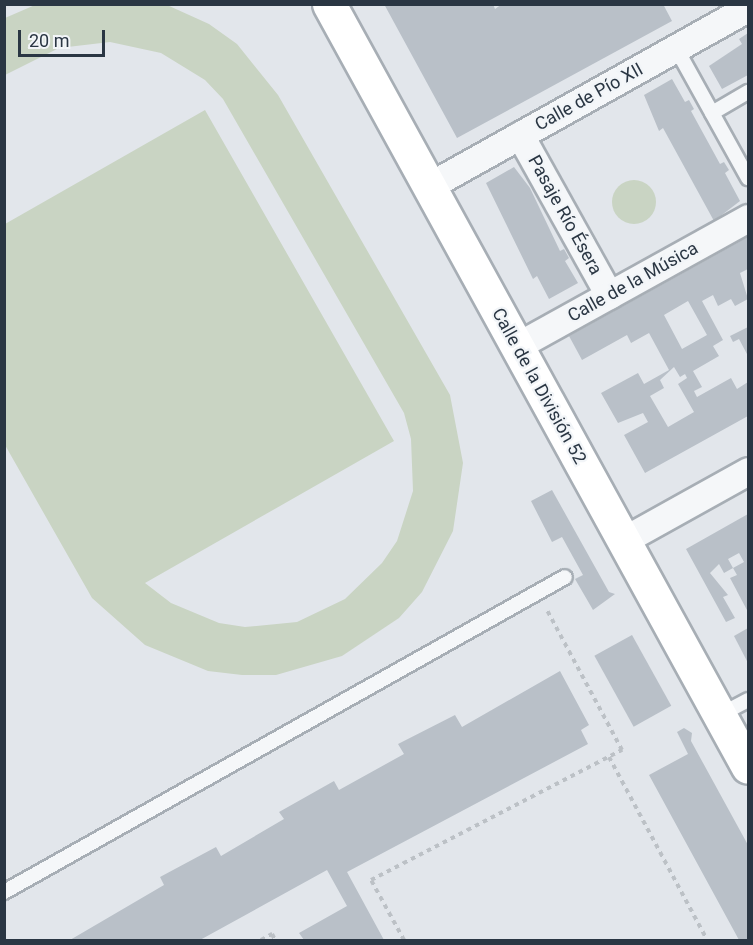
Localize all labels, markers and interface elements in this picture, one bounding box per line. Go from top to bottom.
scale bar [21,18,108,56]
text: 20 m [29,30,69,51]
street label: Calle de Pío XII [531,58,647,136]
street label: Pasaje Río Ésera [523,151,607,279]
street label: Calle de la Música [564,237,702,327]
street label: Calle de la División 52 [487,304,591,468]

